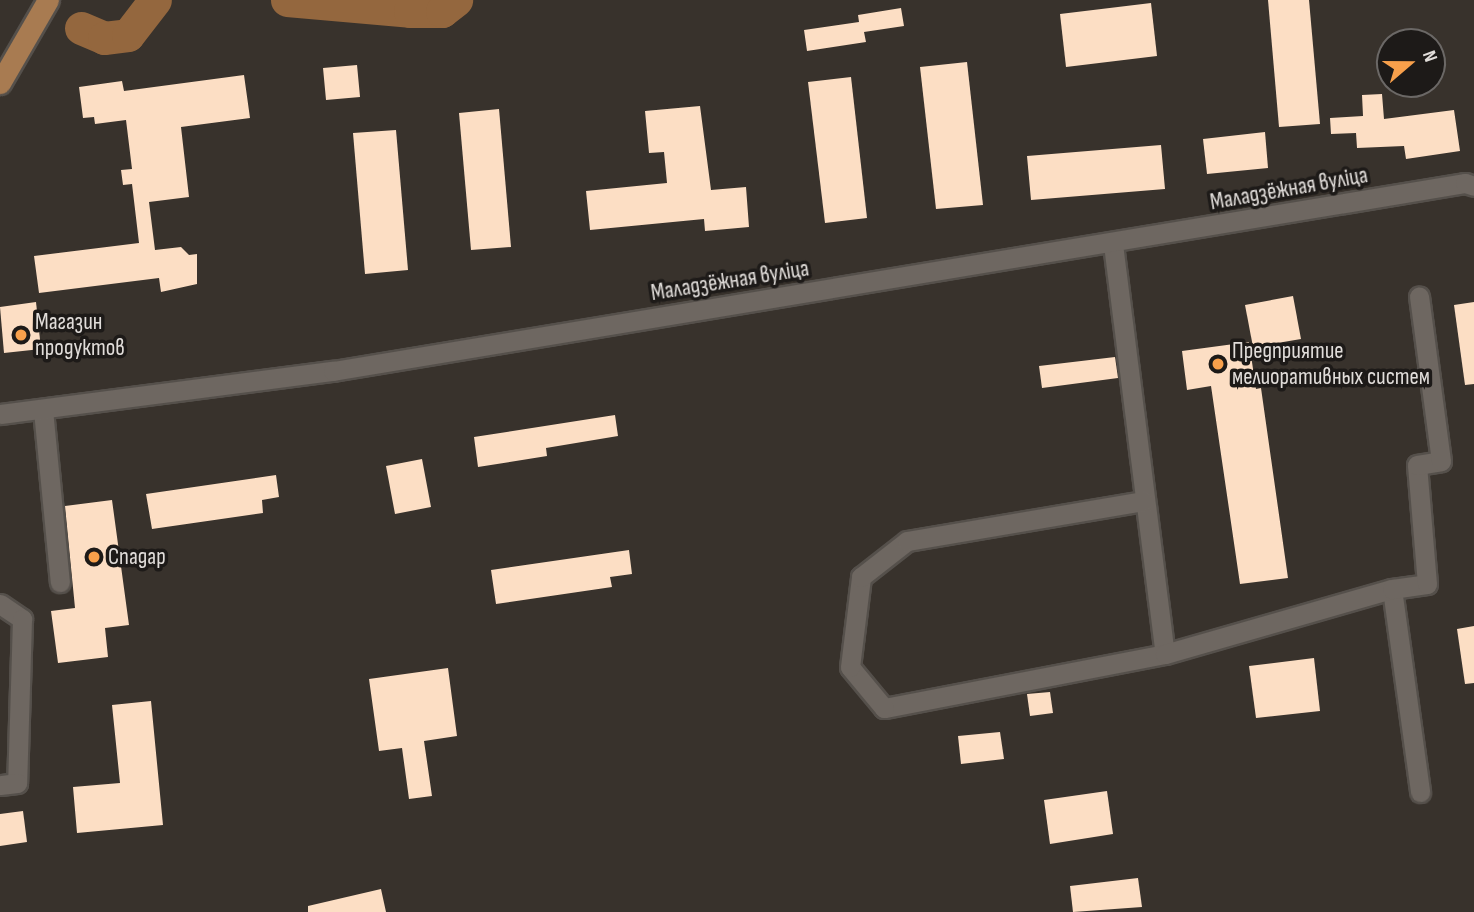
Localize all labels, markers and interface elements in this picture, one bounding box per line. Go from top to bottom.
north arrow [1376,28,1446,98]
text: N [1417,48,1442,65]
street label: Маладзёжная вуліца [1208,162,1370,216]
street label: Маладзёжная вуліца [649,255,811,307]
place label: Магазин продуктов [35,308,125,362]
marker: Магазин продуктов [13,327,29,343]
place label: Предприятие мелиоративных систем [1232,337,1430,391]
marker: Предприятие мелиоративных систем [1210,356,1226,372]
place label: Спадар [108,543,166,571]
marker: Спадар [86,549,102,565]

